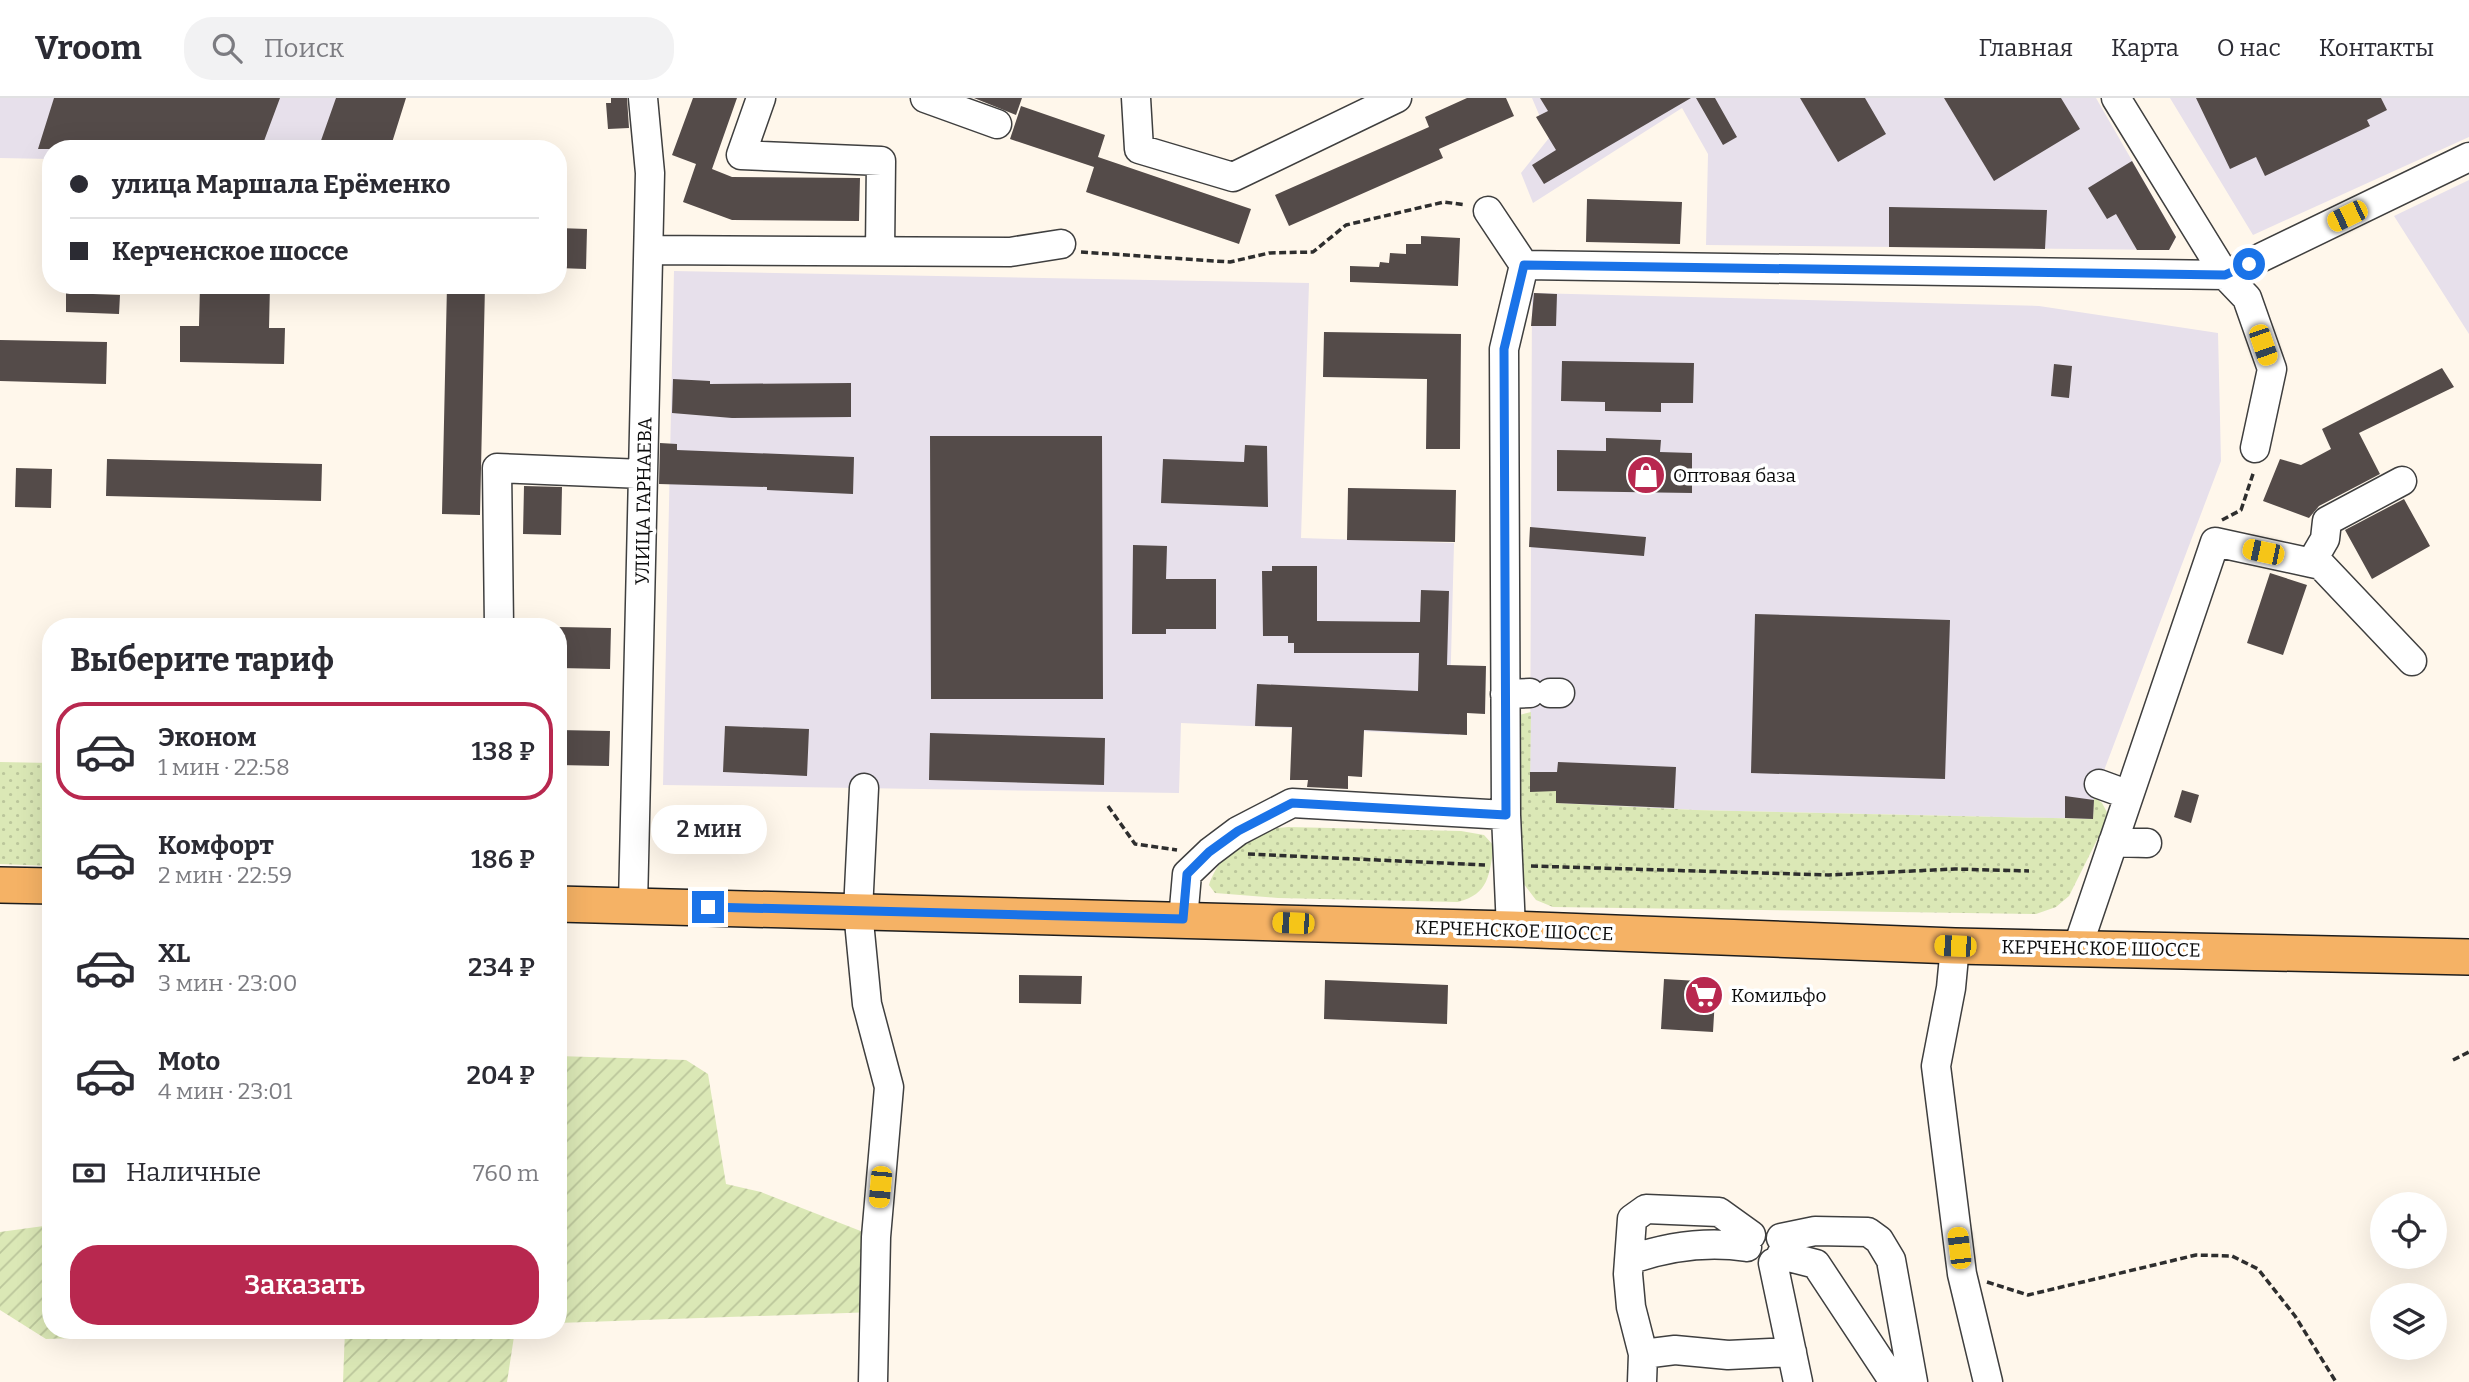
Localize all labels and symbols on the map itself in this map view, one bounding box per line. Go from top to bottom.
car [2324,197,2371,235]
route start [2233,248,2265,280]
car [2247,322,2280,368]
street label: УЛИЦА ГАРНАЕВА [631,416,656,585]
shop icon: Оптовая база [1625,454,1667,496]
place label: Оптовая база [1673,464,1797,487]
car [2241,537,2286,567]
callout: 2 мин [650,806,766,854]
route end [692,891,724,923]
car [1272,912,1315,934]
street label: КЕРЧЕНСКОЕ ШОССЕ [1414,916,1614,945]
car [1934,935,1977,957]
street label: КЕРЧЕНСКОЕ ШОССЕ [2001,935,2201,962]
supermarket icon: Комильфо [1683,974,1725,1016]
place label: Комильфо [1731,984,1827,1007]
car [868,1165,893,1209]
car [1947,1226,1972,1270]

